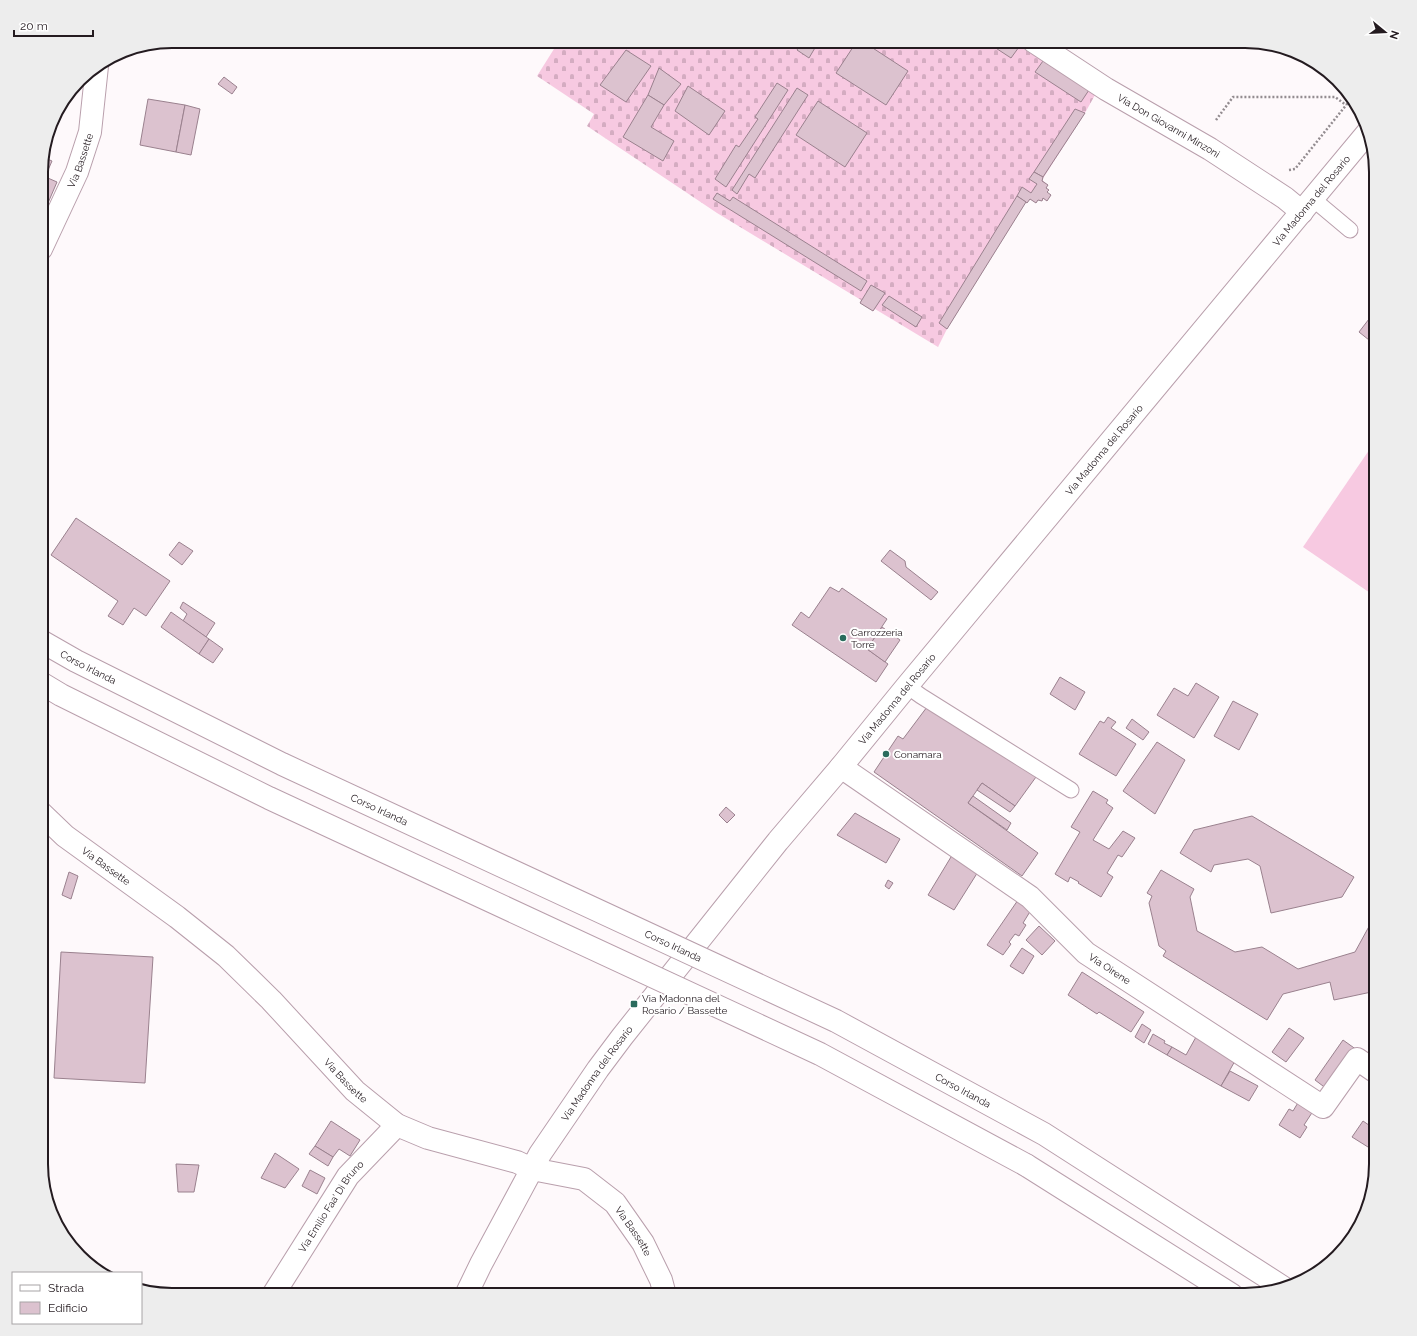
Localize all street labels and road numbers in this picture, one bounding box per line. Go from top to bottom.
street label: Via Don Giovanni Minzoni [1116,92,1222,160]
street label: Via Bassette [65,132,95,190]
street label: Via Madonna del Rosario [1271,153,1352,248]
street label: Via Madonna del Rosario [1063,402,1145,497]
street label: Corso Irlanda [58,648,118,686]
street label: Via Madonna del Rosario [857,651,938,747]
street label: Corso Irlanda [349,792,409,828]
street label: Via Bassette [79,845,132,887]
street label: Corso Irlanda [643,928,703,964]
street label: Via Oirene [1087,951,1133,987]
street label: Via Madonna del Rosario [559,1024,635,1123]
street label: Via Bassette [322,1056,370,1105]
street label: Corso Irlanda [933,1071,992,1110]
street label: Via Emilio Faa' Di Bruno [296,1159,366,1254]
street label: Via Bassette [613,1204,653,1258]

